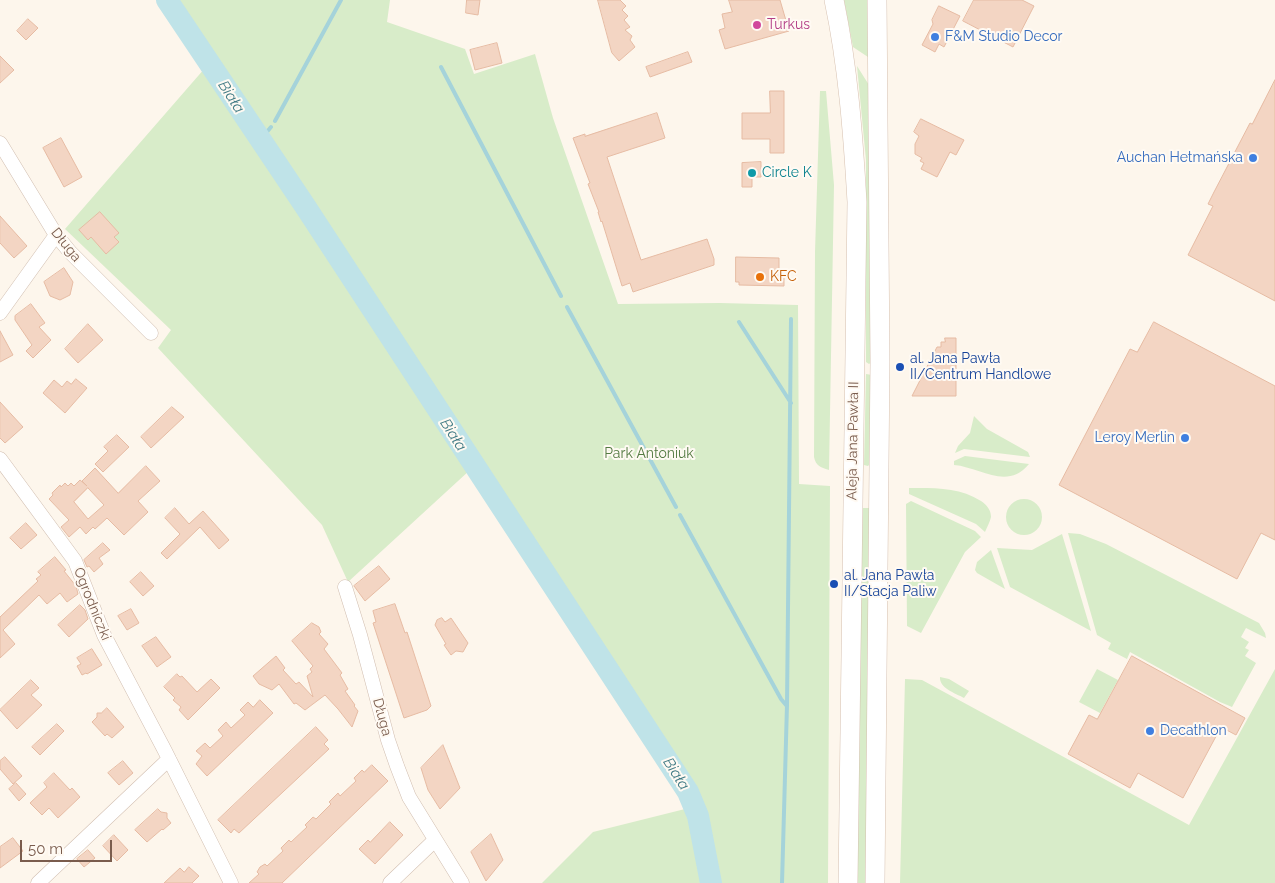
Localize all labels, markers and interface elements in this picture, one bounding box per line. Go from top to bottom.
place label: Turkus [767,17,810,33]
marker: Turkus [751,19,763,31]
place label: F&M Studio Decor [945,29,1063,45]
marker: F&M Studio Decor [929,31,941,43]
water label: Biała [214,77,248,117]
place label: Auchan Hetmańska [1117,150,1243,166]
marker: Auchan Hetmańska [1247,152,1259,164]
place label: Circle K [762,165,812,181]
marker: Circle K [746,167,758,179]
street label: Długa [47,225,85,265]
place label: KFC [770,269,797,285]
marker: KFC [754,271,766,283]
place label: al. Jana Pawła II/Centrum Handlowe [910,351,1051,384]
marker: al. Jana Pawła II/Centrum Handlowe [894,361,906,373]
street label: Aleja Jana Pawła II [844,381,862,501]
water label: Biała [436,415,470,455]
place label: Leroy Merlin [1095,430,1175,446]
marker: Leroy Merlin [1179,432,1191,444]
park label: Park Antoniuk [604,446,694,462]
street label: Ogrodniczki [70,565,114,643]
place label: al. Jana Pawła II/Stacja Paliw [844,568,937,600]
marker: al. Jana Pawła II/Stacja Paliw [828,578,840,590]
street label: Długa [369,696,395,738]
place label: Decathlon [1160,723,1227,739]
marker: Decathlon [1144,725,1156,737]
water label: Biała [659,754,693,794]
scale bar [22,830,115,862]
text: 50 m [28,840,63,858]

